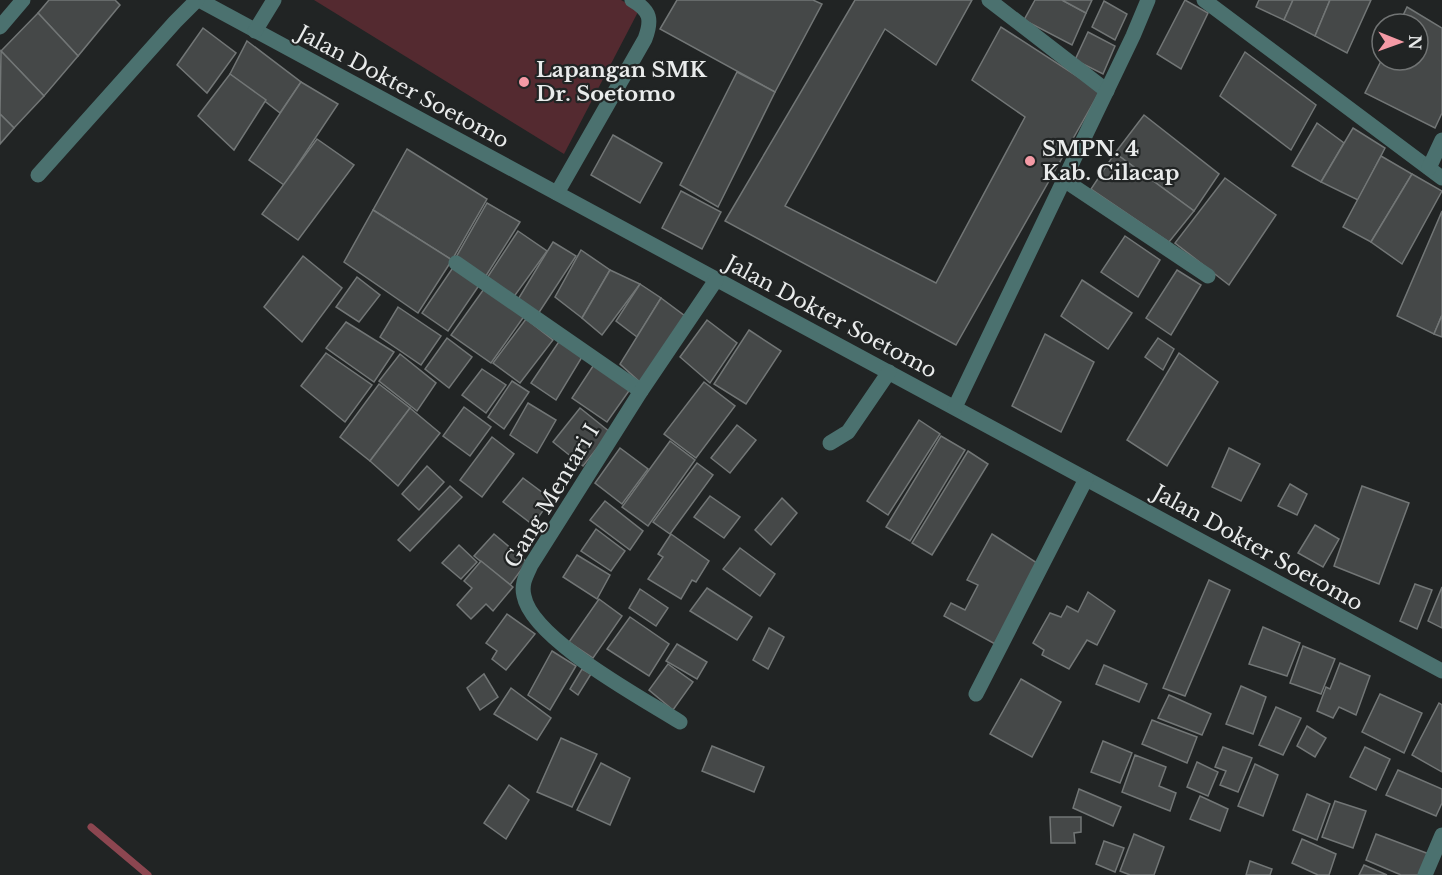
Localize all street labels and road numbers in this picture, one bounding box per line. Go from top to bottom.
street label: Jalan Dokter Soetomo [290,19,513,154]
street label: Jalan Dokter Soetomo [718,249,941,384]
street label: Gang Mentari I [499,419,605,573]
street label: Jalan Dokter Soetomo [1146,478,1368,617]

